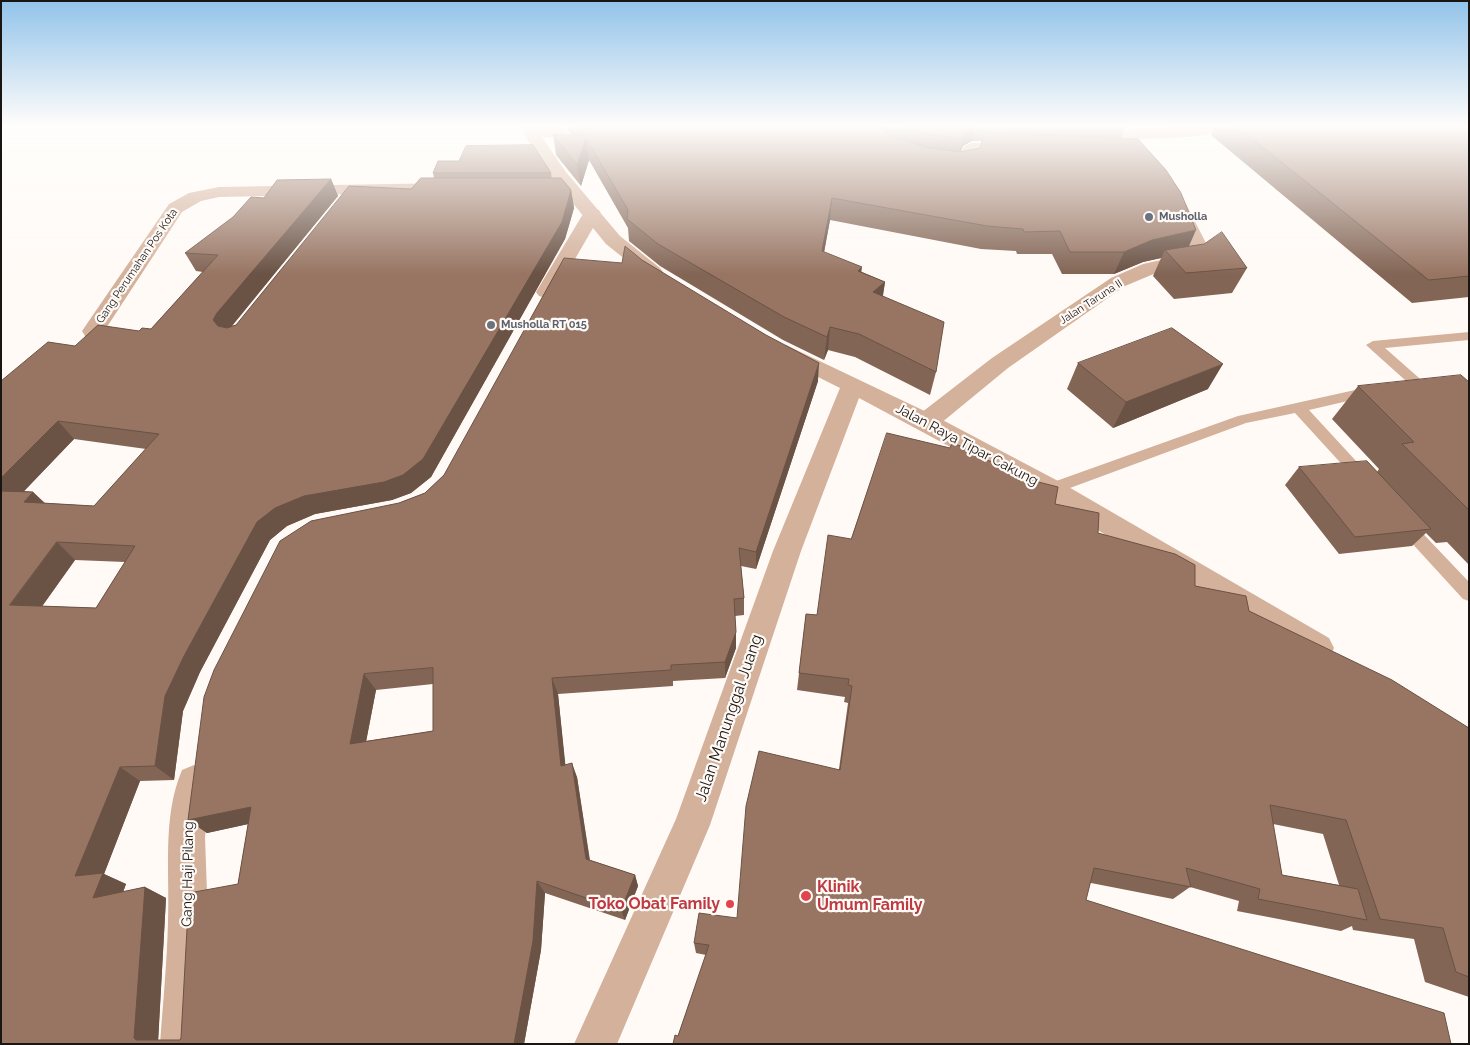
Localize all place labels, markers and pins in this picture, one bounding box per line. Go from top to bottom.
place label: Musholla [1159,210,1207,224]
marker: Musholla [1143,211,1155,223]
place label: Musholla RT 015 [501,318,587,332]
marker: Musholla RT 015 [485,319,497,331]
place label: Klinik Umum Family [817,877,922,915]
marker: Klinik Umum Family [799,889,813,903]
place label: Toko Obat Family [589,894,720,914]
marker: Toko Obat Family [724,898,736,910]

